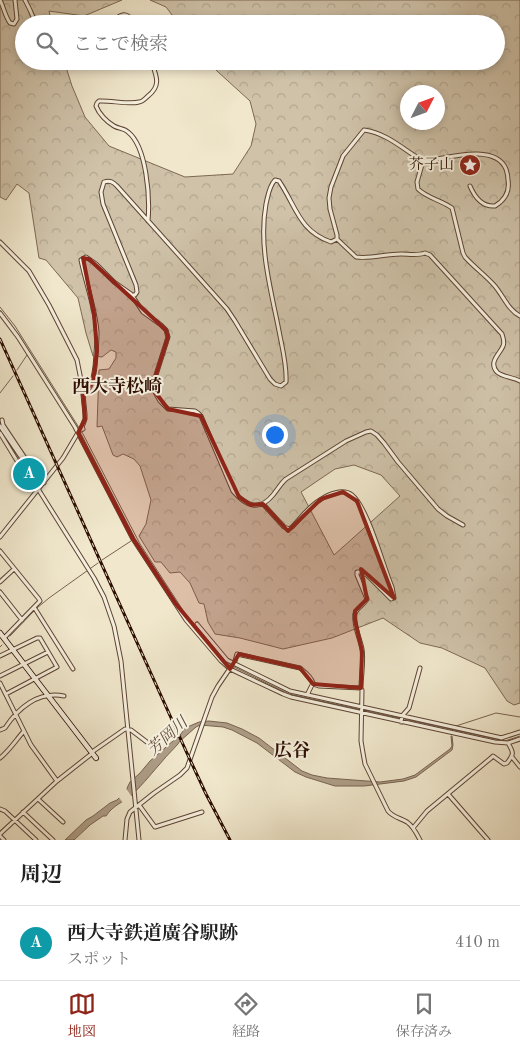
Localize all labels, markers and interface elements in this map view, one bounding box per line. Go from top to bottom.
search box [15,15,505,70]
icon: search [33,29,61,57]
text: ここで検索 [73,36,168,55]
north arrow [400,85,445,130]
place icon: 芥子山 [458,153,482,177]
place label: 芥子山 [409,156,454,173]
district label: 西大寺松崎 [72,376,162,396]
your location [262,422,288,448]
pin: A [13,455,45,493]
water label: 芳岡川 [143,712,193,759]
district label: 広谷 [274,740,310,760]
text: 周辺 [20,865,62,886]
text: 西大寺鉄道廣谷駅跡 [67,925,238,944]
text: A [30,935,42,951]
text: 410 m [455,935,500,951]
text: スポット [67,952,131,968]
tab: 地図 [68,990,96,1041]
tab: 経路 [232,990,260,1041]
tab: 保存済み [396,990,452,1041]

